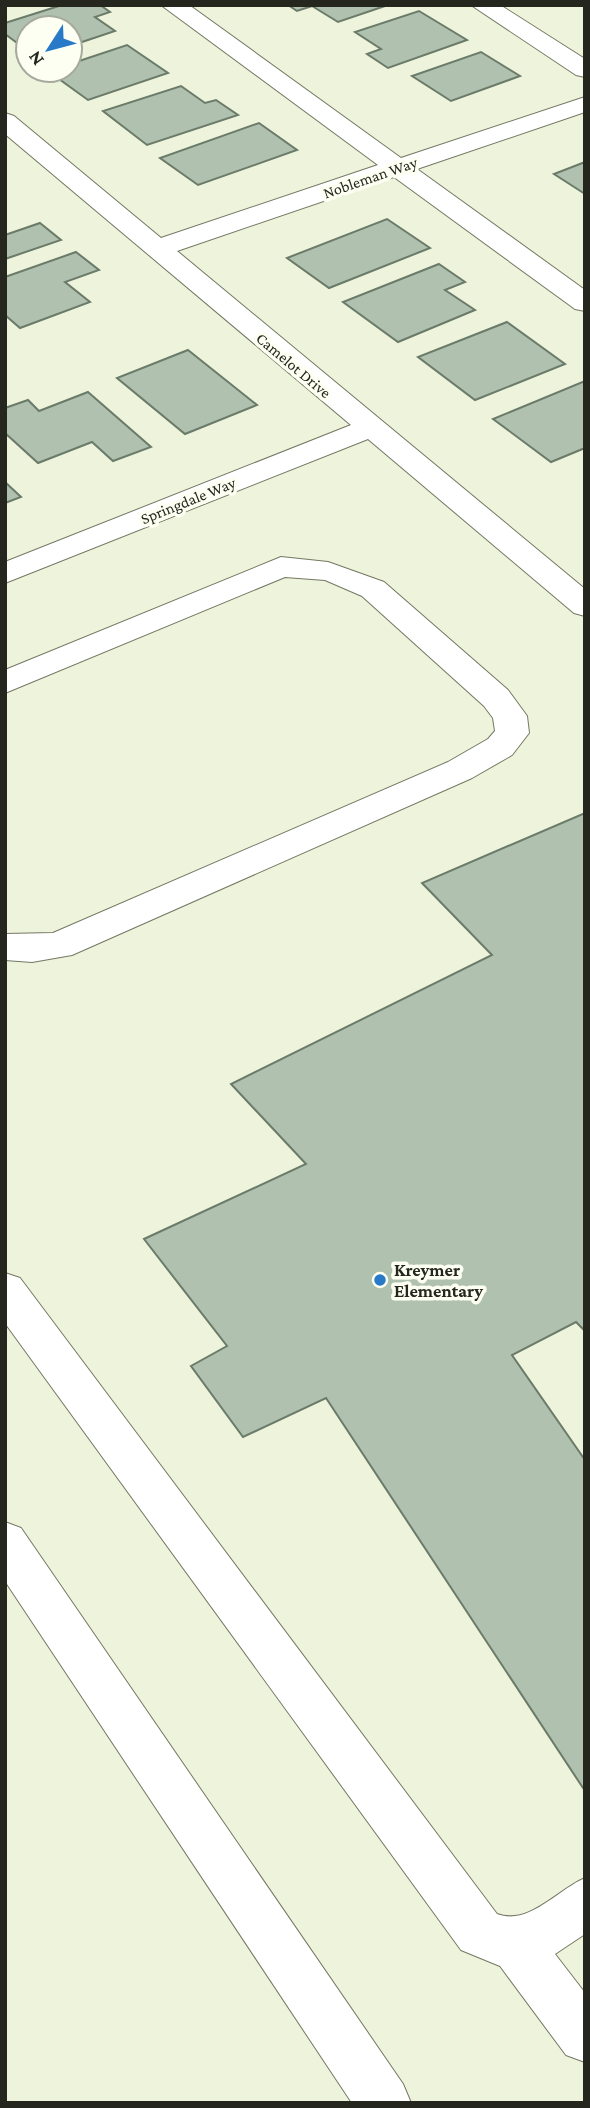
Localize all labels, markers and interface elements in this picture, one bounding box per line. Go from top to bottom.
north arrow [14,14,84,84]
text: N [23,47,48,70]
street label: Nobleman Way [321,153,420,202]
street label: Camelot Drive [253,329,334,401]
street label: Springdale Way [138,473,239,528]
place label: Kreymer Elementary [394,1260,483,1301]
marker: Kreymer Elementary [372,1272,388,1288]

